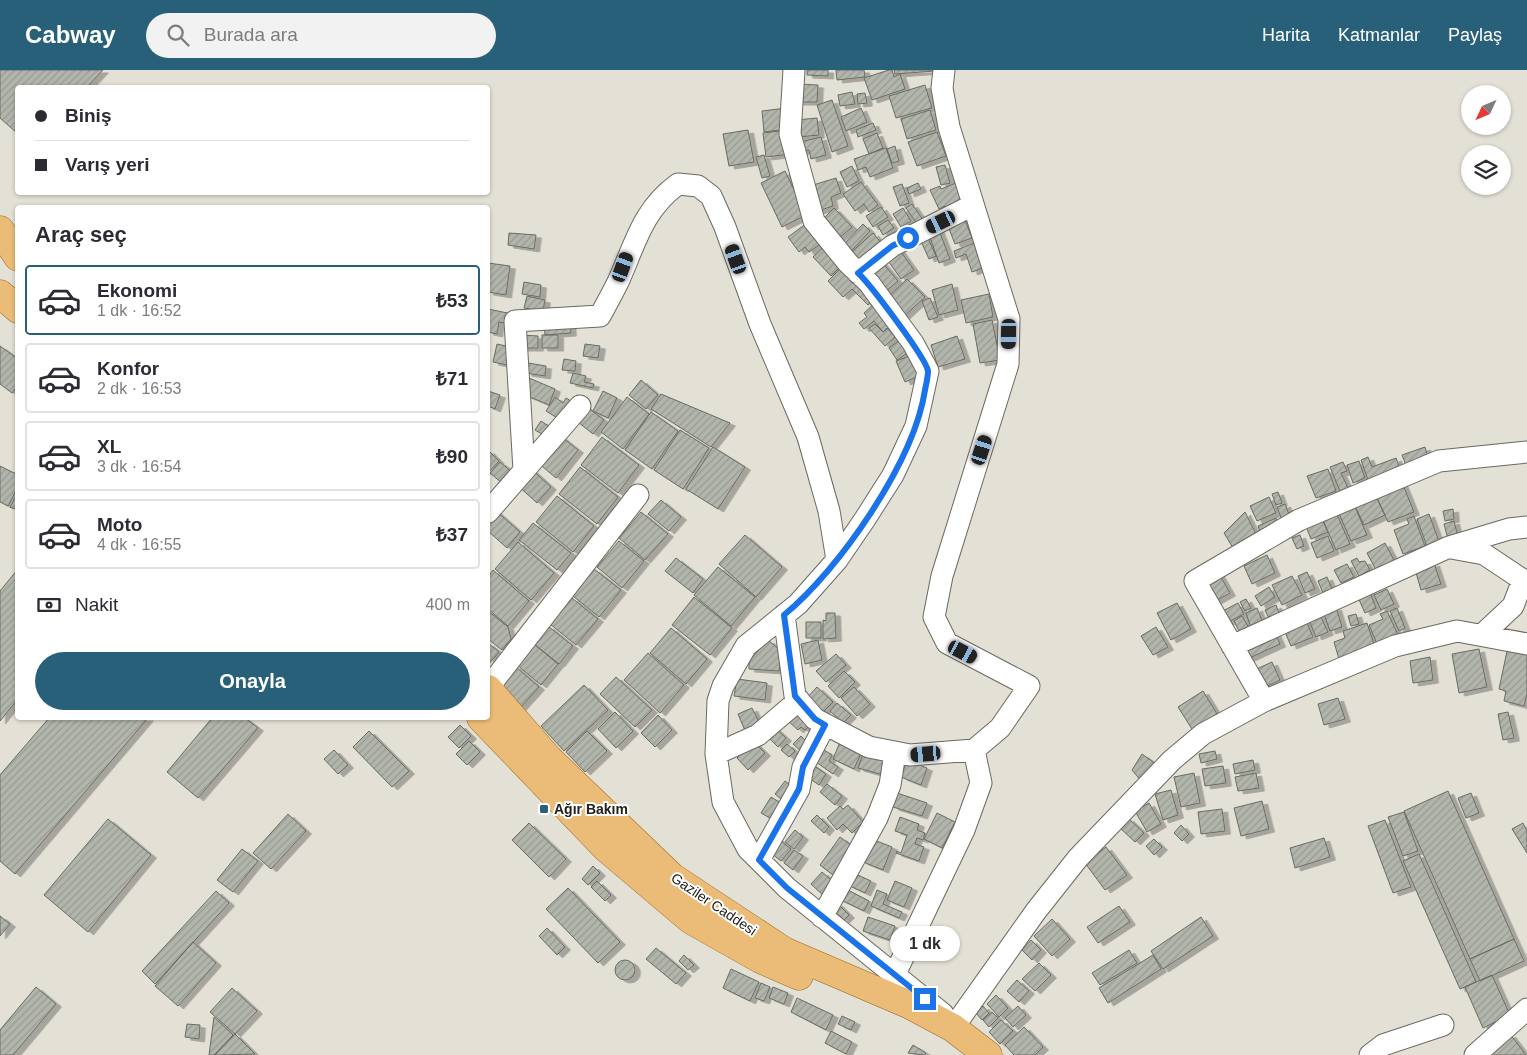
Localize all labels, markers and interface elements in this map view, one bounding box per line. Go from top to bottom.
search box [146,13,496,58]
text: Cabway [25,21,116,48]
icon: search [164,21,192,49]
text: Burada ara [204,24,298,45]
text: Harita [1262,25,1310,45]
text: Katmanlar [1338,25,1420,45]
text: Paylaş [1448,25,1502,45]
north arrow [1461,85,1511,135]
map controls [1461,85,1511,195]
text: Biniş [65,105,111,126]
button: layers [1461,145,1511,195]
text: Varış yeri [65,154,150,175]
car [924,209,957,235]
text: Araç seç [35,222,127,247]
route start [897,227,919,249]
car [723,242,748,276]
car [610,250,635,284]
icon: car [37,278,82,323]
text: Ekonomi [97,280,177,301]
text: ₺53 [436,290,468,311]
text: 1 dk · 16:52 [97,302,182,319]
car [1001,319,1016,349]
icon: car [37,356,82,401]
text: Konfor [97,358,159,379]
text: ₺71 [436,368,468,389]
text: 2 dk · 16:53 [97,380,182,397]
car [970,433,993,467]
icon: car [37,434,82,479]
text: XL [97,436,121,457]
text: ₺90 [436,446,468,467]
text: 3 dk · 16:54 [97,458,182,475]
icon: car [37,512,82,557]
text: Moto [97,514,142,535]
text: ₺37 [436,524,468,545]
text: 4 dk · 16:55 [97,536,182,553]
icon: cash [35,591,63,619]
text: Nakit [75,594,118,615]
text: 400 m [426,596,470,613]
car [946,638,979,666]
button: Onayla [35,652,470,710]
car [910,745,941,763]
place label: Ağır Bakım [554,801,628,817]
marker: Ağır Bakım [538,803,550,815]
street label: Gaziler Caddesi [668,870,760,938]
callout: 1 dk [890,926,960,962]
text: 1 dk [909,935,941,952]
route end [914,988,936,1010]

